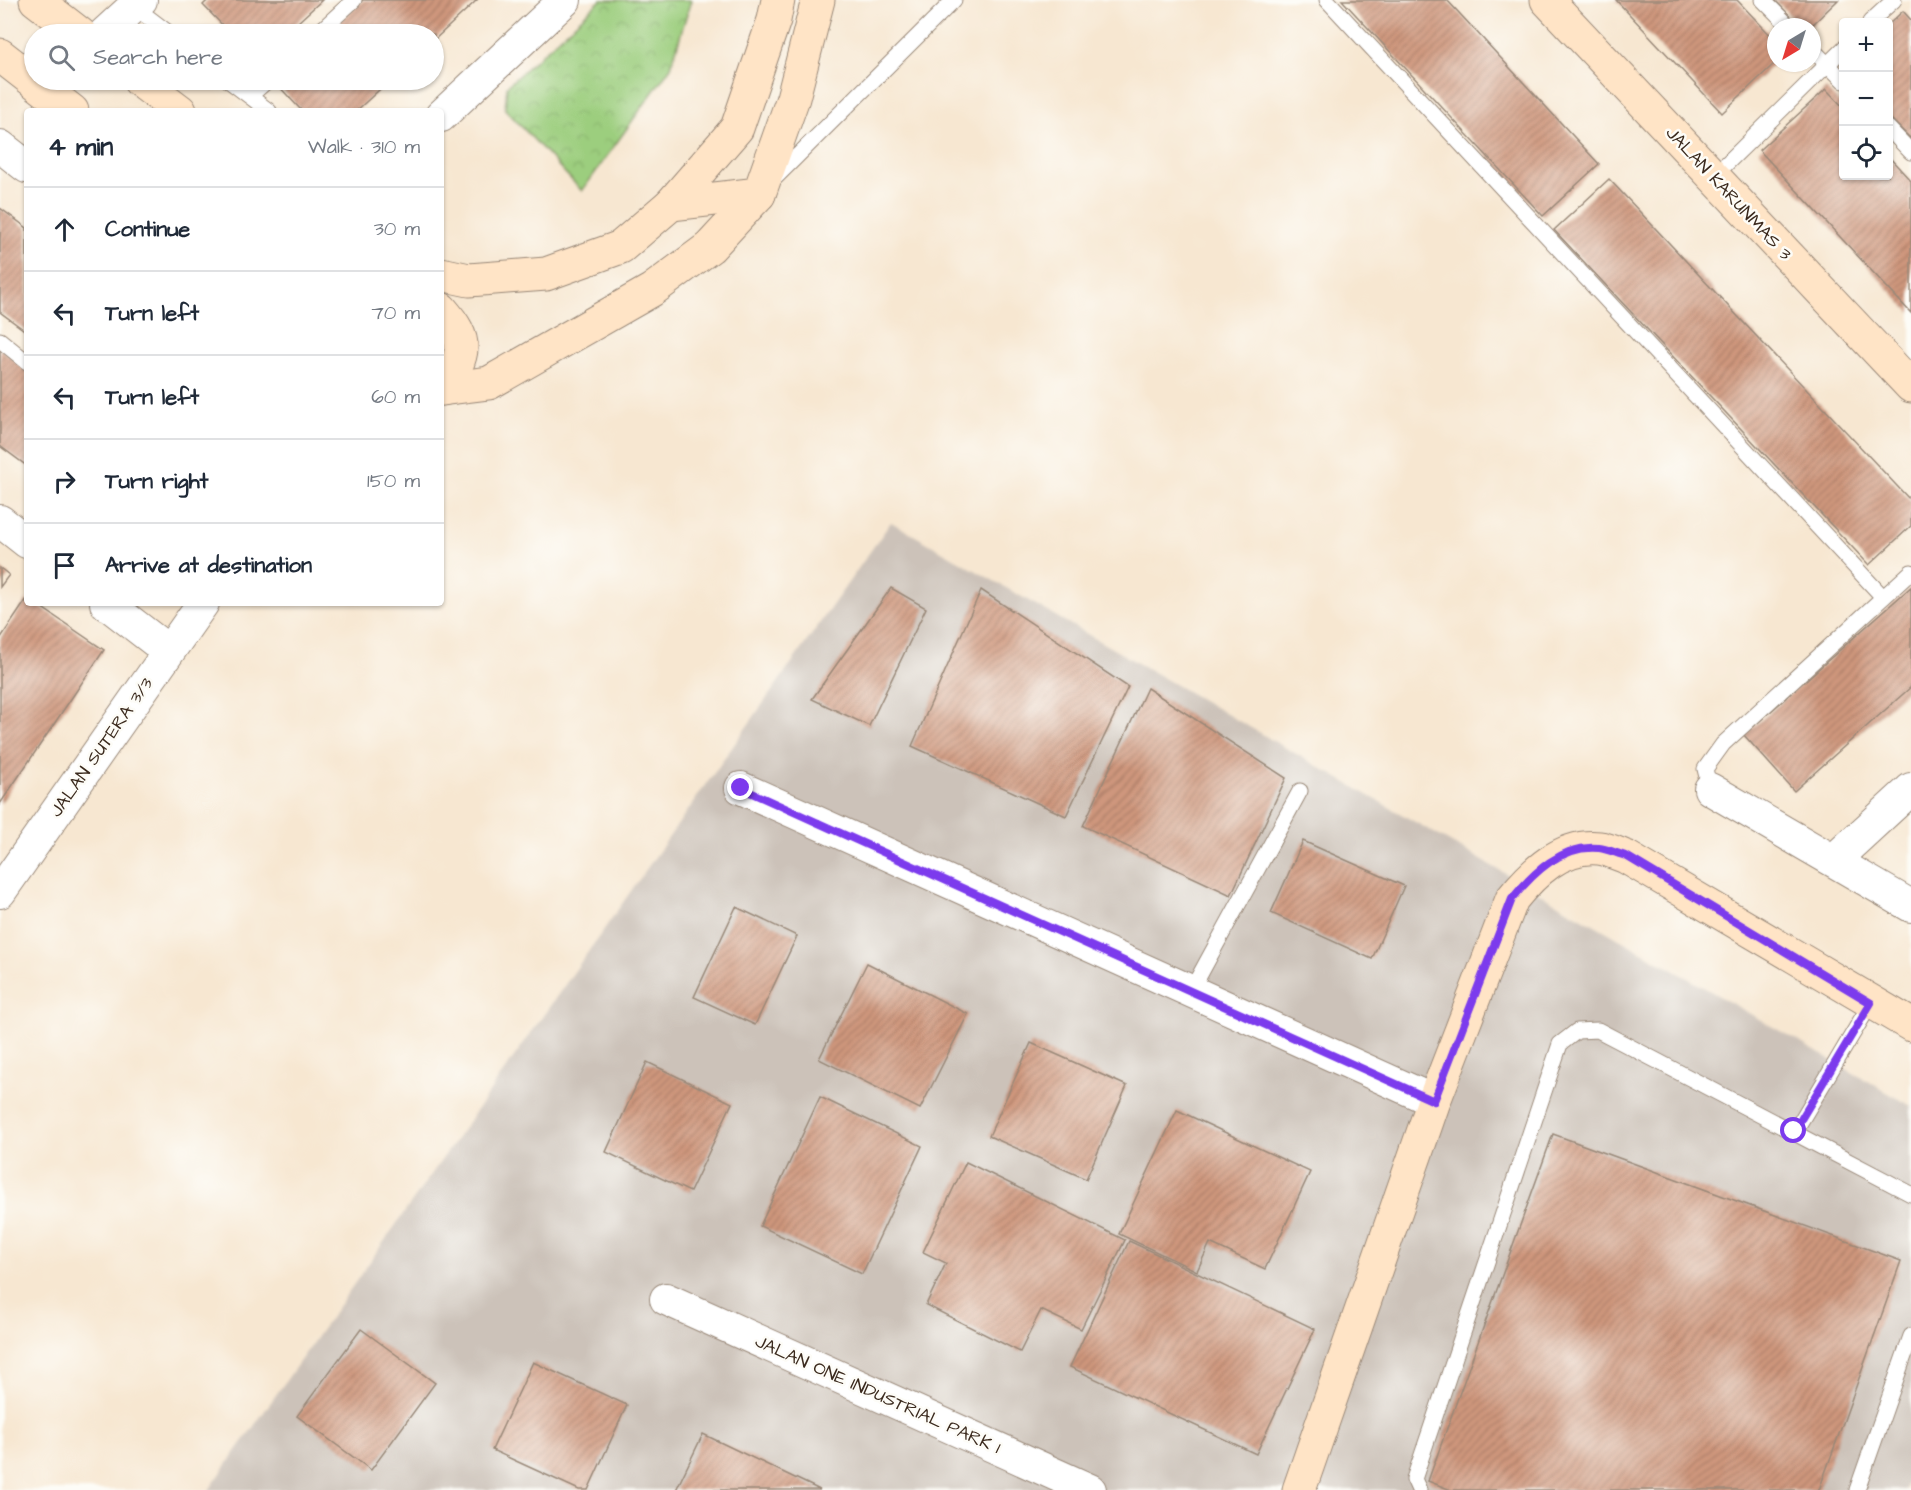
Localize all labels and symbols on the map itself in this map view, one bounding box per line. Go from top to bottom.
north arrow [1767,18,1821,72]
street label: JALAN KARUNMAS 3 [1660,121,1797,266]
street label: JALAN SUTERA 3/3 [44,672,159,822]
route end [727,774,753,800]
route start [1780,1117,1806,1143]
street label: JALAN ONE INDUSTRIAL PARK 1 [751,1329,1005,1460]

